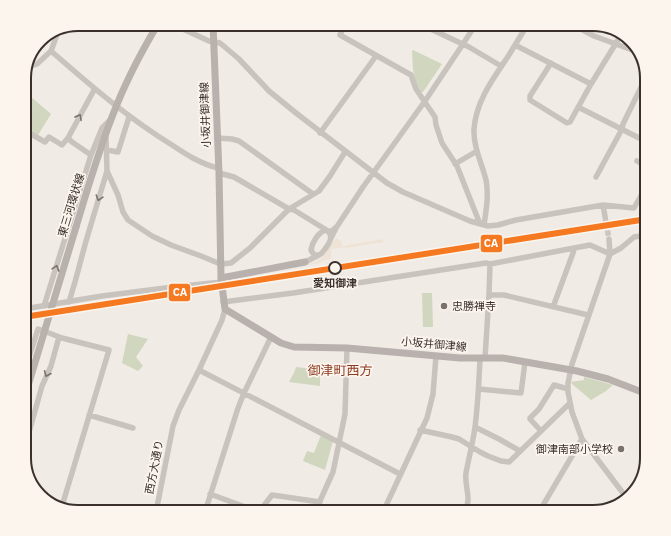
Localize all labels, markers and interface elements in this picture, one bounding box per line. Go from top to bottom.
street label: 小坂井御津線 [197,82,213,148]
one-way arrow [75,114,82,121]
street label: 東三河環状線 [55,171,87,239]
one-way arrow [95,194,104,201]
line badge: CA [480,234,503,253]
text: CA [484,236,499,250]
marker: 愛知御津 [328,261,342,275]
one-way arrow [51,265,60,272]
place label: 愛知御津 [313,276,357,290]
line badge: CA [168,283,191,302]
text: CA [173,285,188,299]
place label: 忠勝禅寺 [452,299,496,313]
marker: 忠勝禅寺 [439,301,449,311]
street label: 小坂井御津線 [401,334,467,354]
district label: 御津町西方 [307,362,373,379]
one-way arrow [44,370,52,378]
street label: 西方大通り [142,439,166,495]
place label: 御津南部小学校 [535,442,613,456]
marker: 御津南部小学校 [616,444,626,454]

